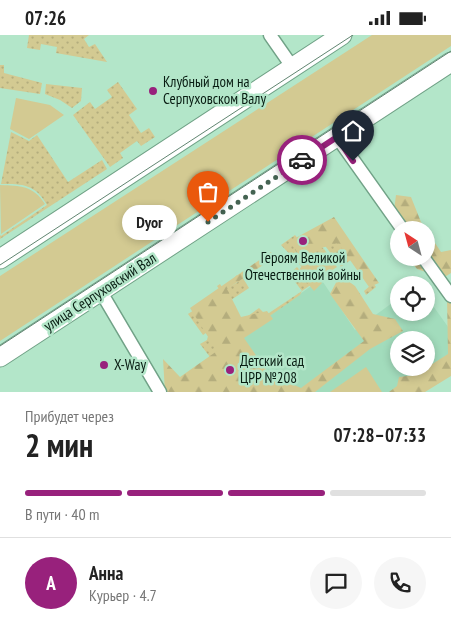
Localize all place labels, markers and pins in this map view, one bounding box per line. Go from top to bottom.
place label: Клубный дом на Серпуховском Валу [163,72,266,108]
marker: Клубный дом на Серпуховском Валу [147,85,159,97]
pin [332,110,374,161]
pin [187,171,229,222]
callout: Dyor [123,205,178,239]
marker: Героям Великой Отечественной войны [297,235,309,247]
place label: Героям Великой Отечественной войны [245,248,361,284]
place label: Детский сад ЦРР №208 [240,351,305,387]
place label: X-Way [114,355,146,374]
marker: X-Way [98,359,110,371]
marker: Детский сад ЦРР №208 [224,364,236,376]

